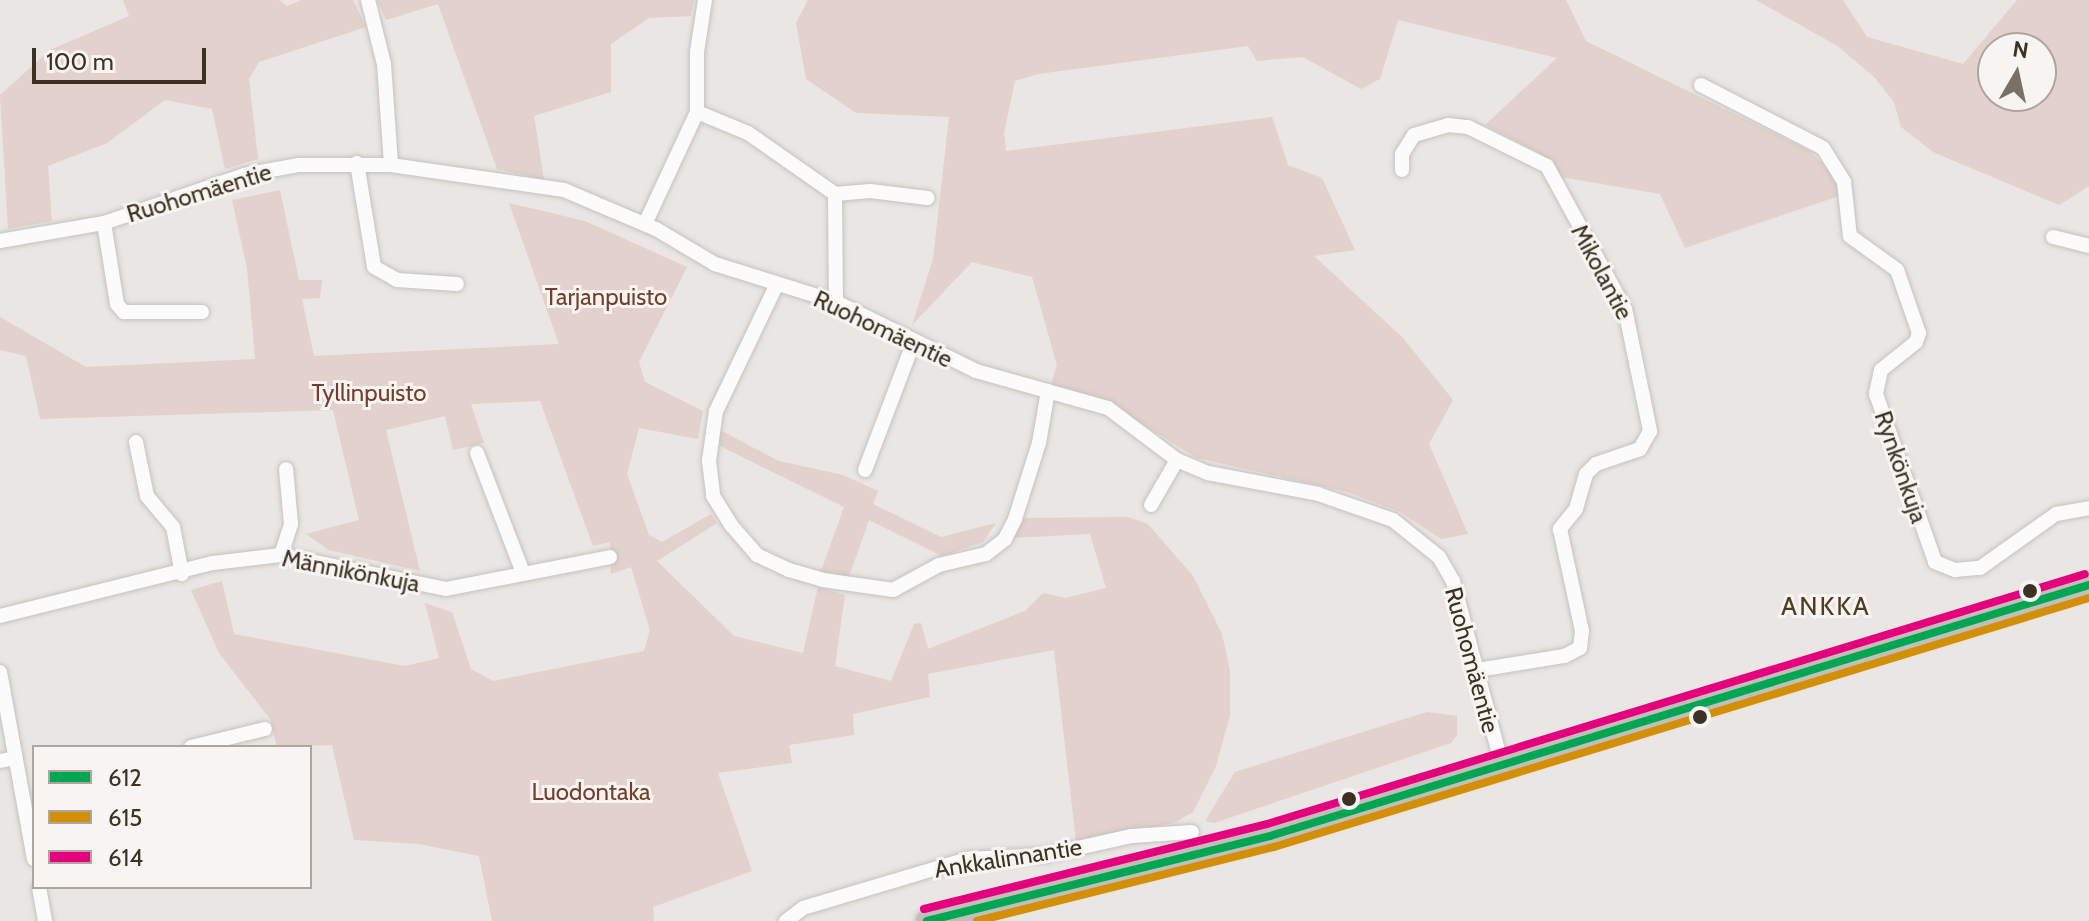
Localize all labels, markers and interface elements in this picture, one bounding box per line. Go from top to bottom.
scale bar [36,32,210,82]
north arrow [1977,32,2057,112]
text: N [2011,35,2030,64]
text: 100 m [46,47,114,76]
street label: Ruohomäentie [123,157,275,229]
street label: Mikolantie [1565,219,1639,325]
park label: Tarjanpuisto [545,283,667,311]
street label: Ruohomäentie [809,284,957,374]
park label: Tyllinpuisto [312,379,426,407]
street label: Rynkönkuja [1868,407,1934,527]
street label: Männikönkuja [280,544,422,598]
unlabelled marker [2022,583,2038,599]
street label: Ruohomäentie [1439,584,1505,736]
district label: ANKKA [1781,591,1871,623]
unlabelled marker [1692,709,1708,725]
legend [32,745,312,889]
text: 612 [108,763,142,792]
park label: Luodontaka [531,778,651,806]
unlabelled marker [1341,791,1357,807]
text: 615 [108,803,142,832]
street label: Ankkalinnantie [932,832,1084,884]
text: 614 [108,843,143,872]

